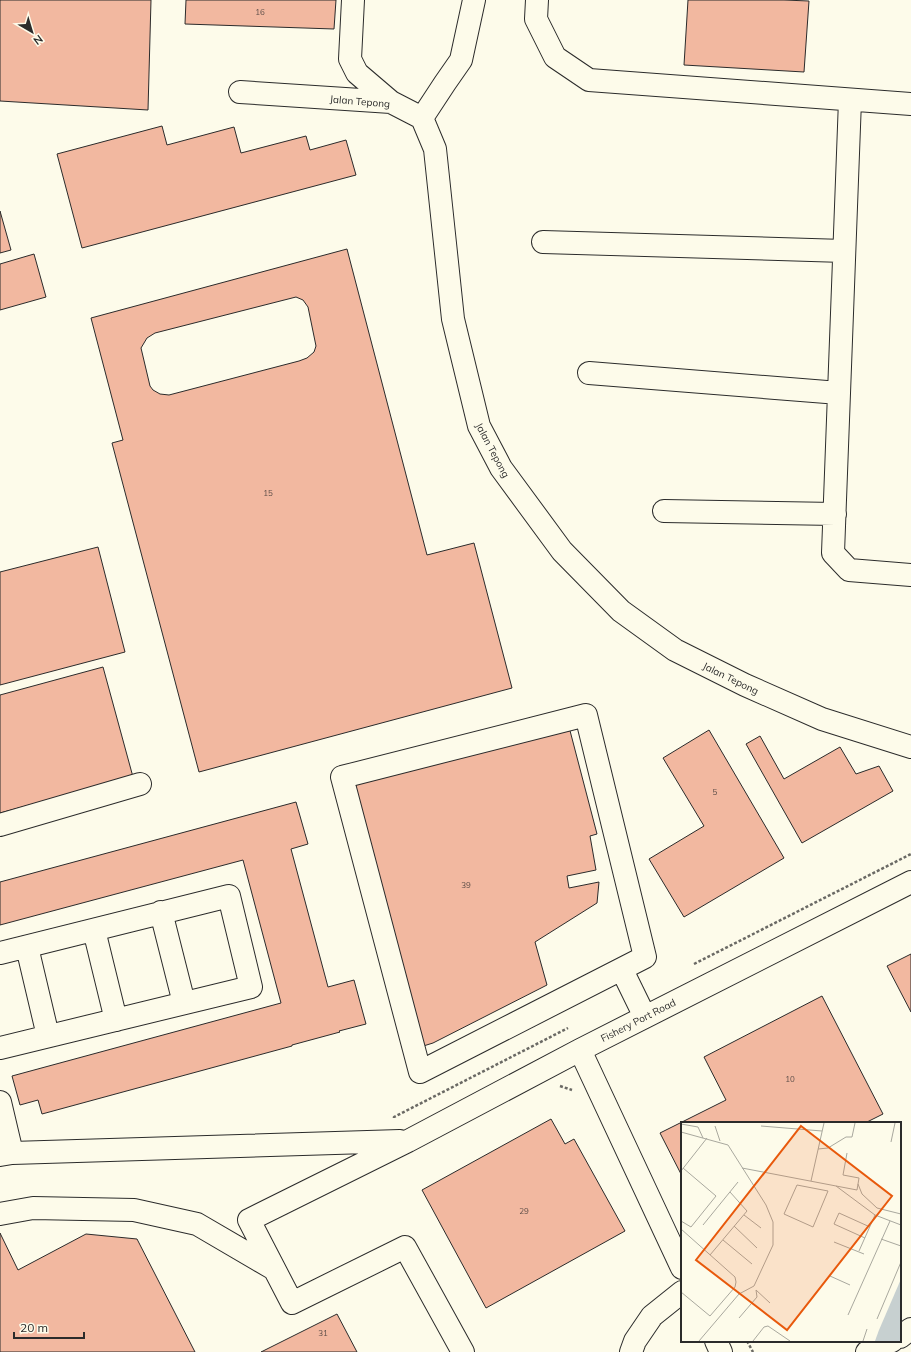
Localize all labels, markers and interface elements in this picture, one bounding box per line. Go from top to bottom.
house number: 16 [255,7,265,17]
north arrow [12,12,52,52]
text: N [31,32,46,48]
street label: Jalan Tepong [329,92,391,111]
street label: Jalan Tepong [473,420,512,480]
house number: 15 [263,488,273,498]
street label: Jalan Tepong [701,659,761,698]
house number: 5 [713,787,718,797]
house number: 39 [461,880,471,890]
street label: Fishery Port Road [598,996,678,1045]
house number: 10 [785,1074,795,1084]
inset map [681,1122,901,1342]
house number: 29 [519,1206,529,1216]
scale bar [14,1314,84,1340]
text: 20 m [20,1320,48,1335]
house number: 31 [318,1328,328,1338]

